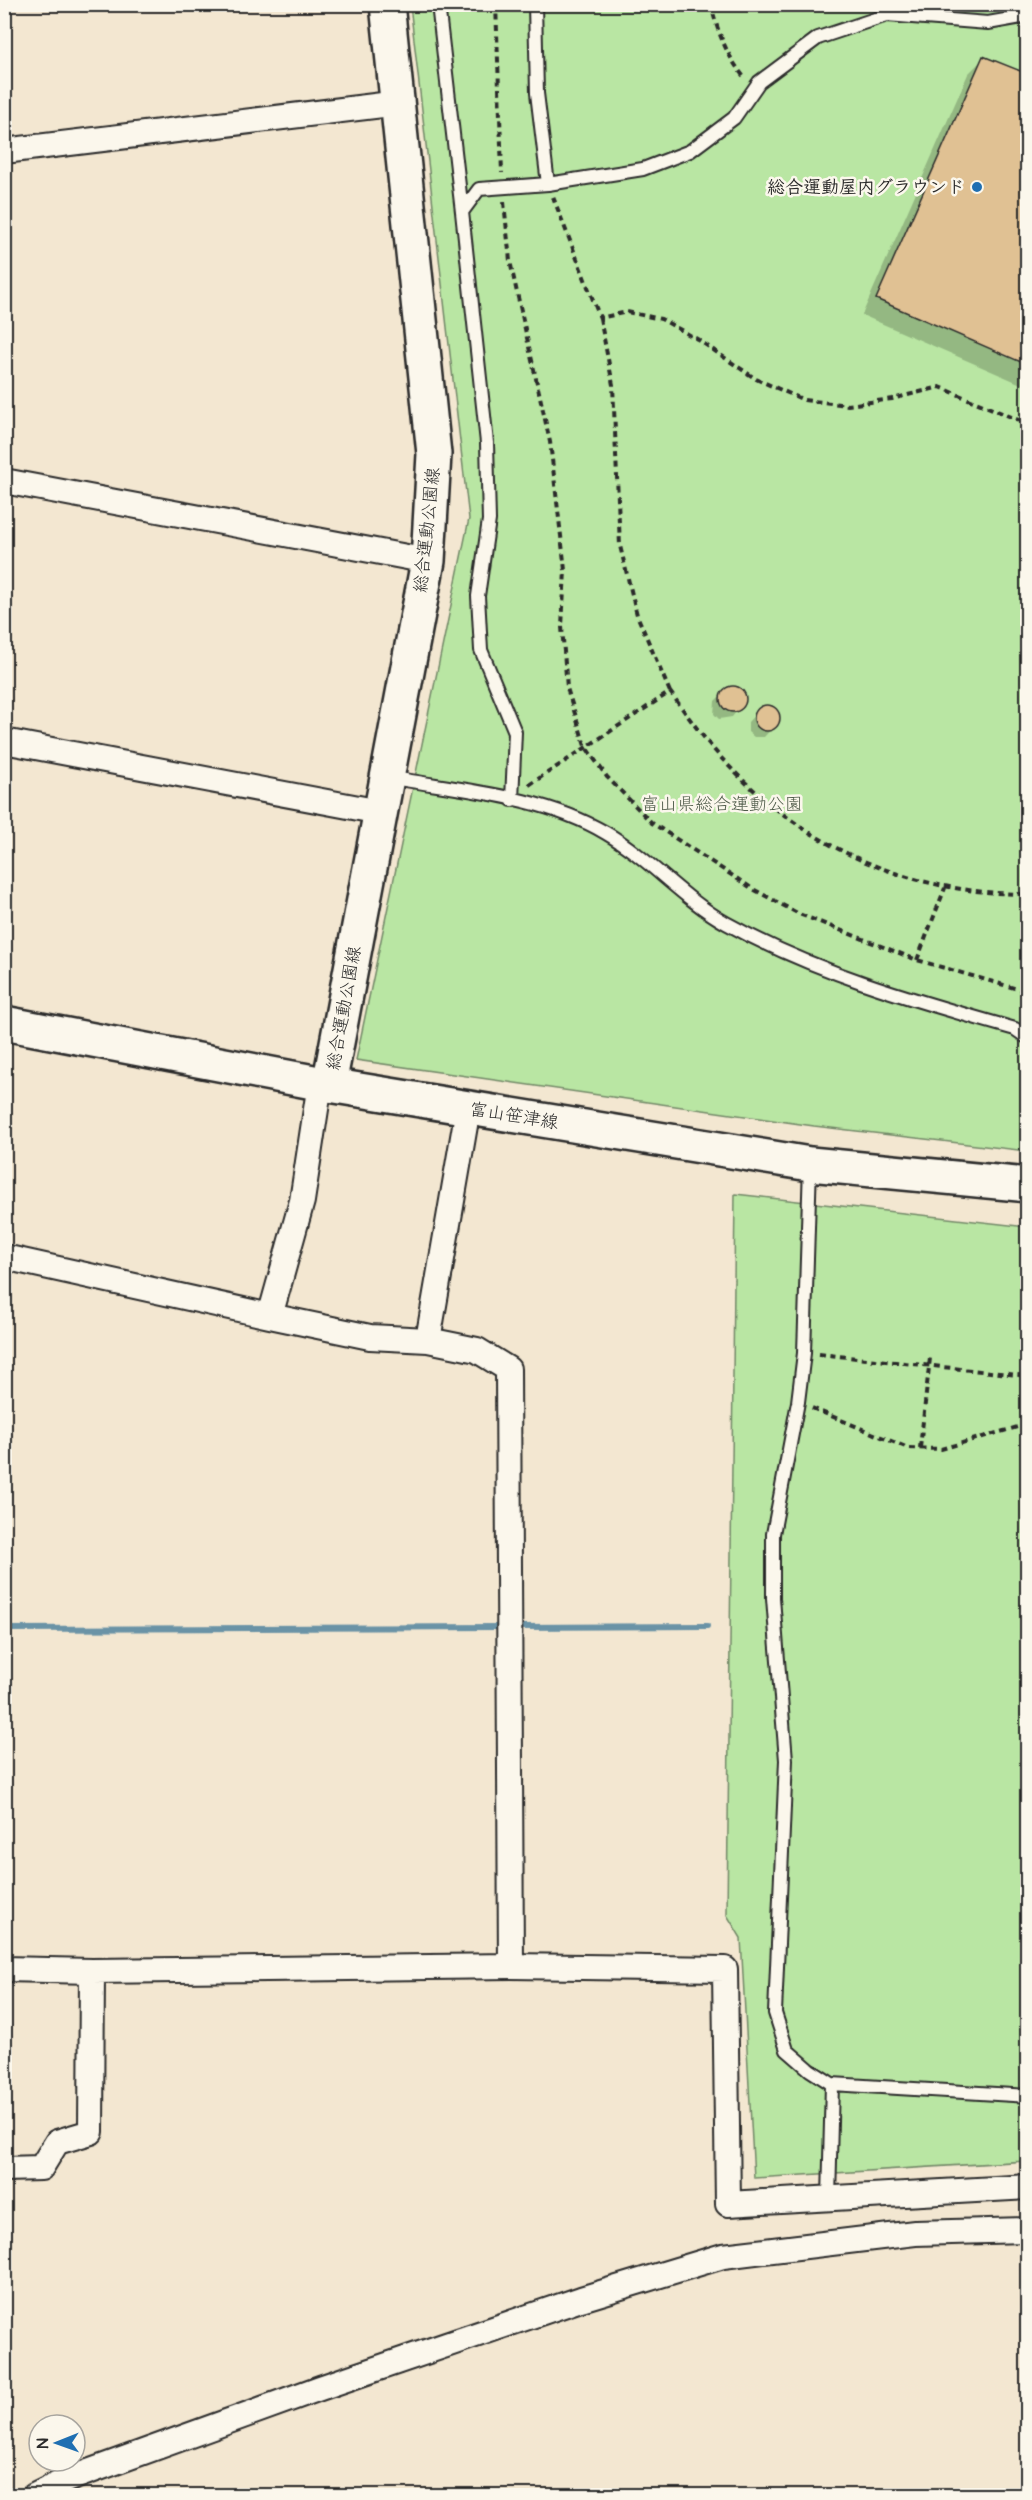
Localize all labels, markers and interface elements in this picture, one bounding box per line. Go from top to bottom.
place label: 総合運動屋内グラウンド [767,175,965,200]
marker: 総合運動屋内グラウンド [970,180,984,194]
street label: 総合運動公園線 [408,466,446,594]
park label: 富山県総合運動公園 [641,792,803,817]
street label: 総合運動公園線 [321,944,367,1072]
street label: 富山笹津線 [468,1097,560,1135]
north arrow [27,2413,87,2473]
text: N [32,2438,54,2448]

